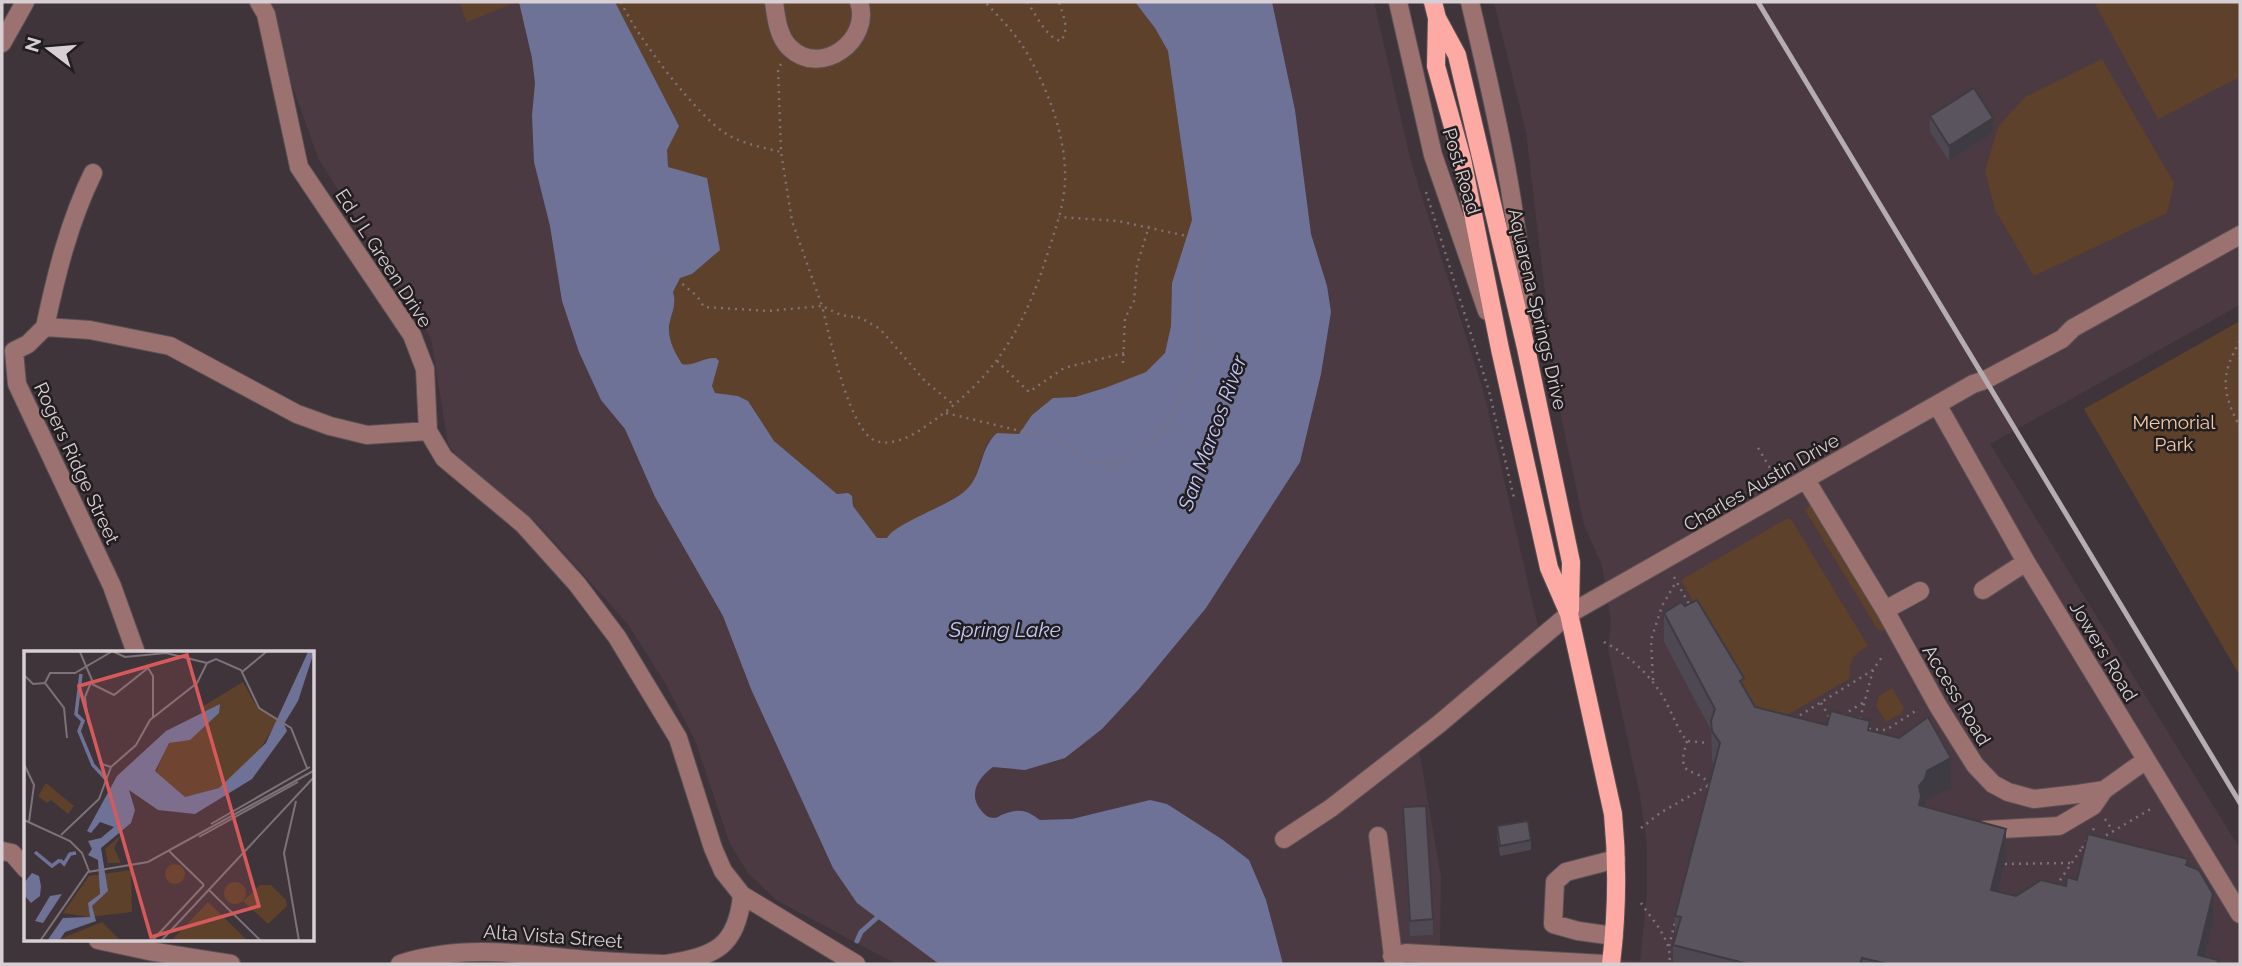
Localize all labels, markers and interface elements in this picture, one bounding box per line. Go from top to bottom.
north arrow [14,14,84,84]
text: N [20,34,45,54]
street label: Post Road [1438,125,1486,217]
street label: Ed J L Green Drive [331,185,437,331]
street label: Aquarena Springs Drive [1504,206,1572,412]
water label: San Marcos River [1172,351,1252,515]
street label: Rogers Ridge Street [30,379,124,548]
park label: Memorial Park [2133,411,2216,455]
street label: Charles Austin Drive [1679,429,1843,535]
street label: Jowers Road [2066,597,2142,705]
water label: Spring Lake [948,617,1061,642]
street label: Access Road [1918,641,1996,749]
inset map [24,651,315,942]
street label: Alta Vista Street [483,920,624,952]

